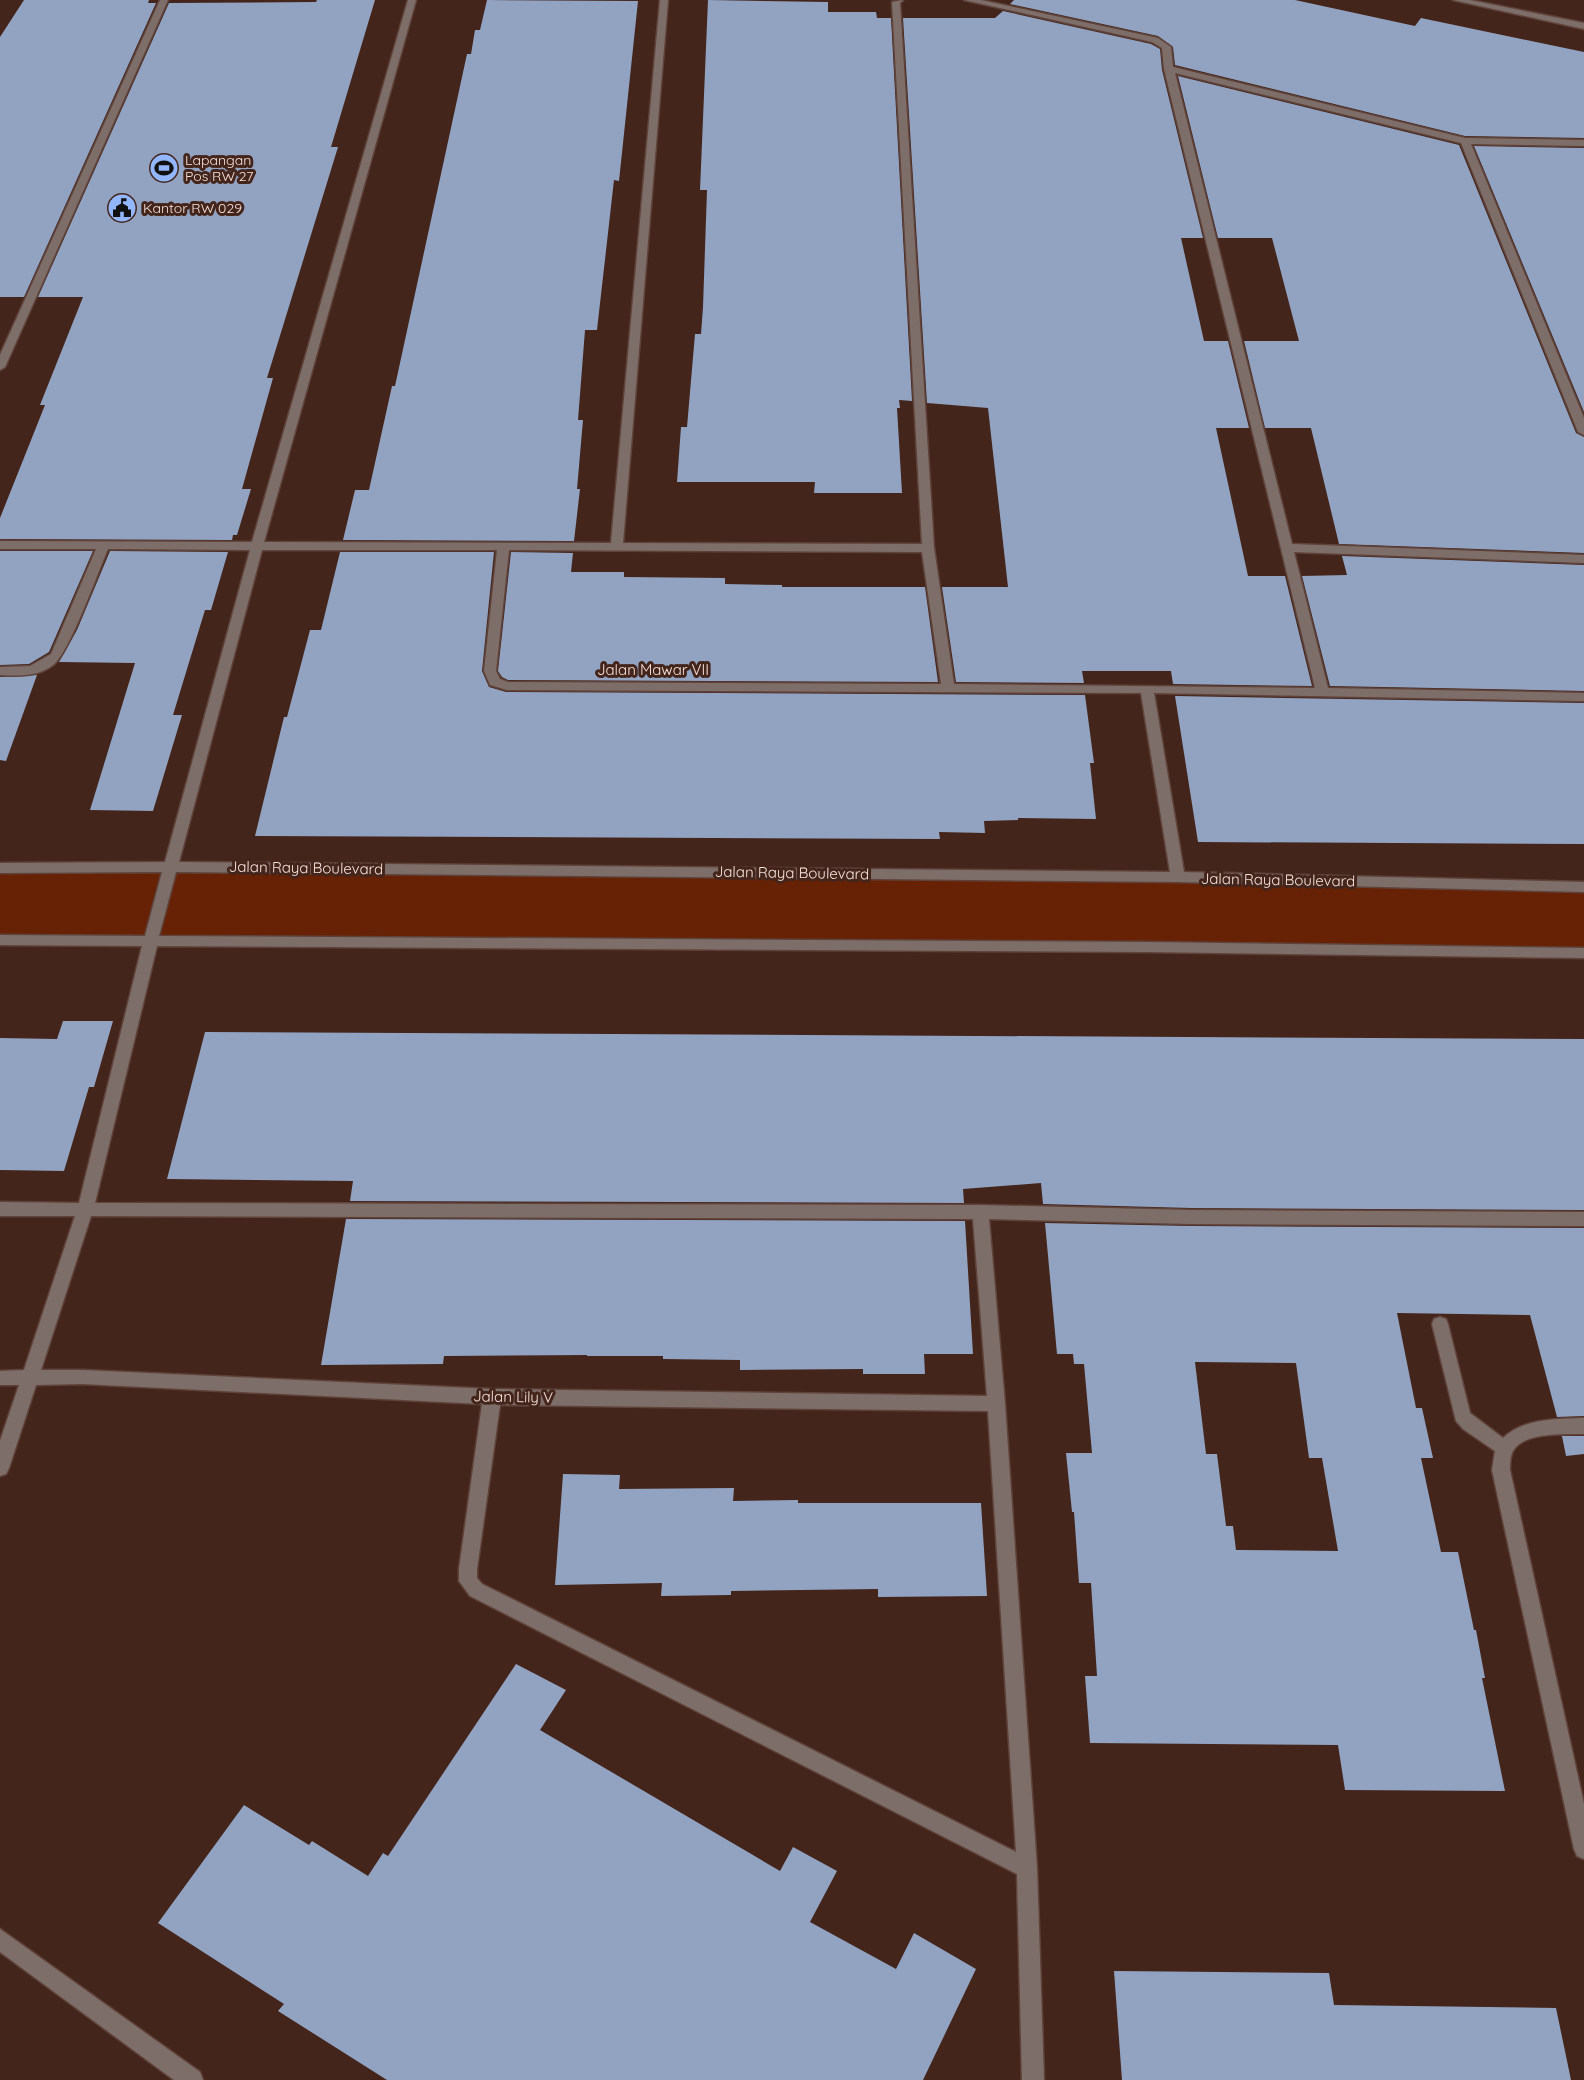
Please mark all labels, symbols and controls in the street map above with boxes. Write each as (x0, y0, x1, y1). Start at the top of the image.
place label: Lapangan Pos RW 27 (185, 151, 253, 185)
sports icon: Lapangan Pos RW 27 (148, 152, 180, 184)
public building icon: Kantor RW 029 (106, 192, 138, 224)
place label: Kantor RW 029 (143, 199, 242, 217)
street label: Jalan Mawar VII (597, 660, 709, 679)
street label: Jalan Raya Boulevard (229, 857, 383, 878)
street label: Jalan Raya Boulevard (715, 862, 869, 883)
street label: Jalan Raya Boulevard (1201, 869, 1355, 890)
street label: Jalan Lily V (473, 1386, 553, 1407)

